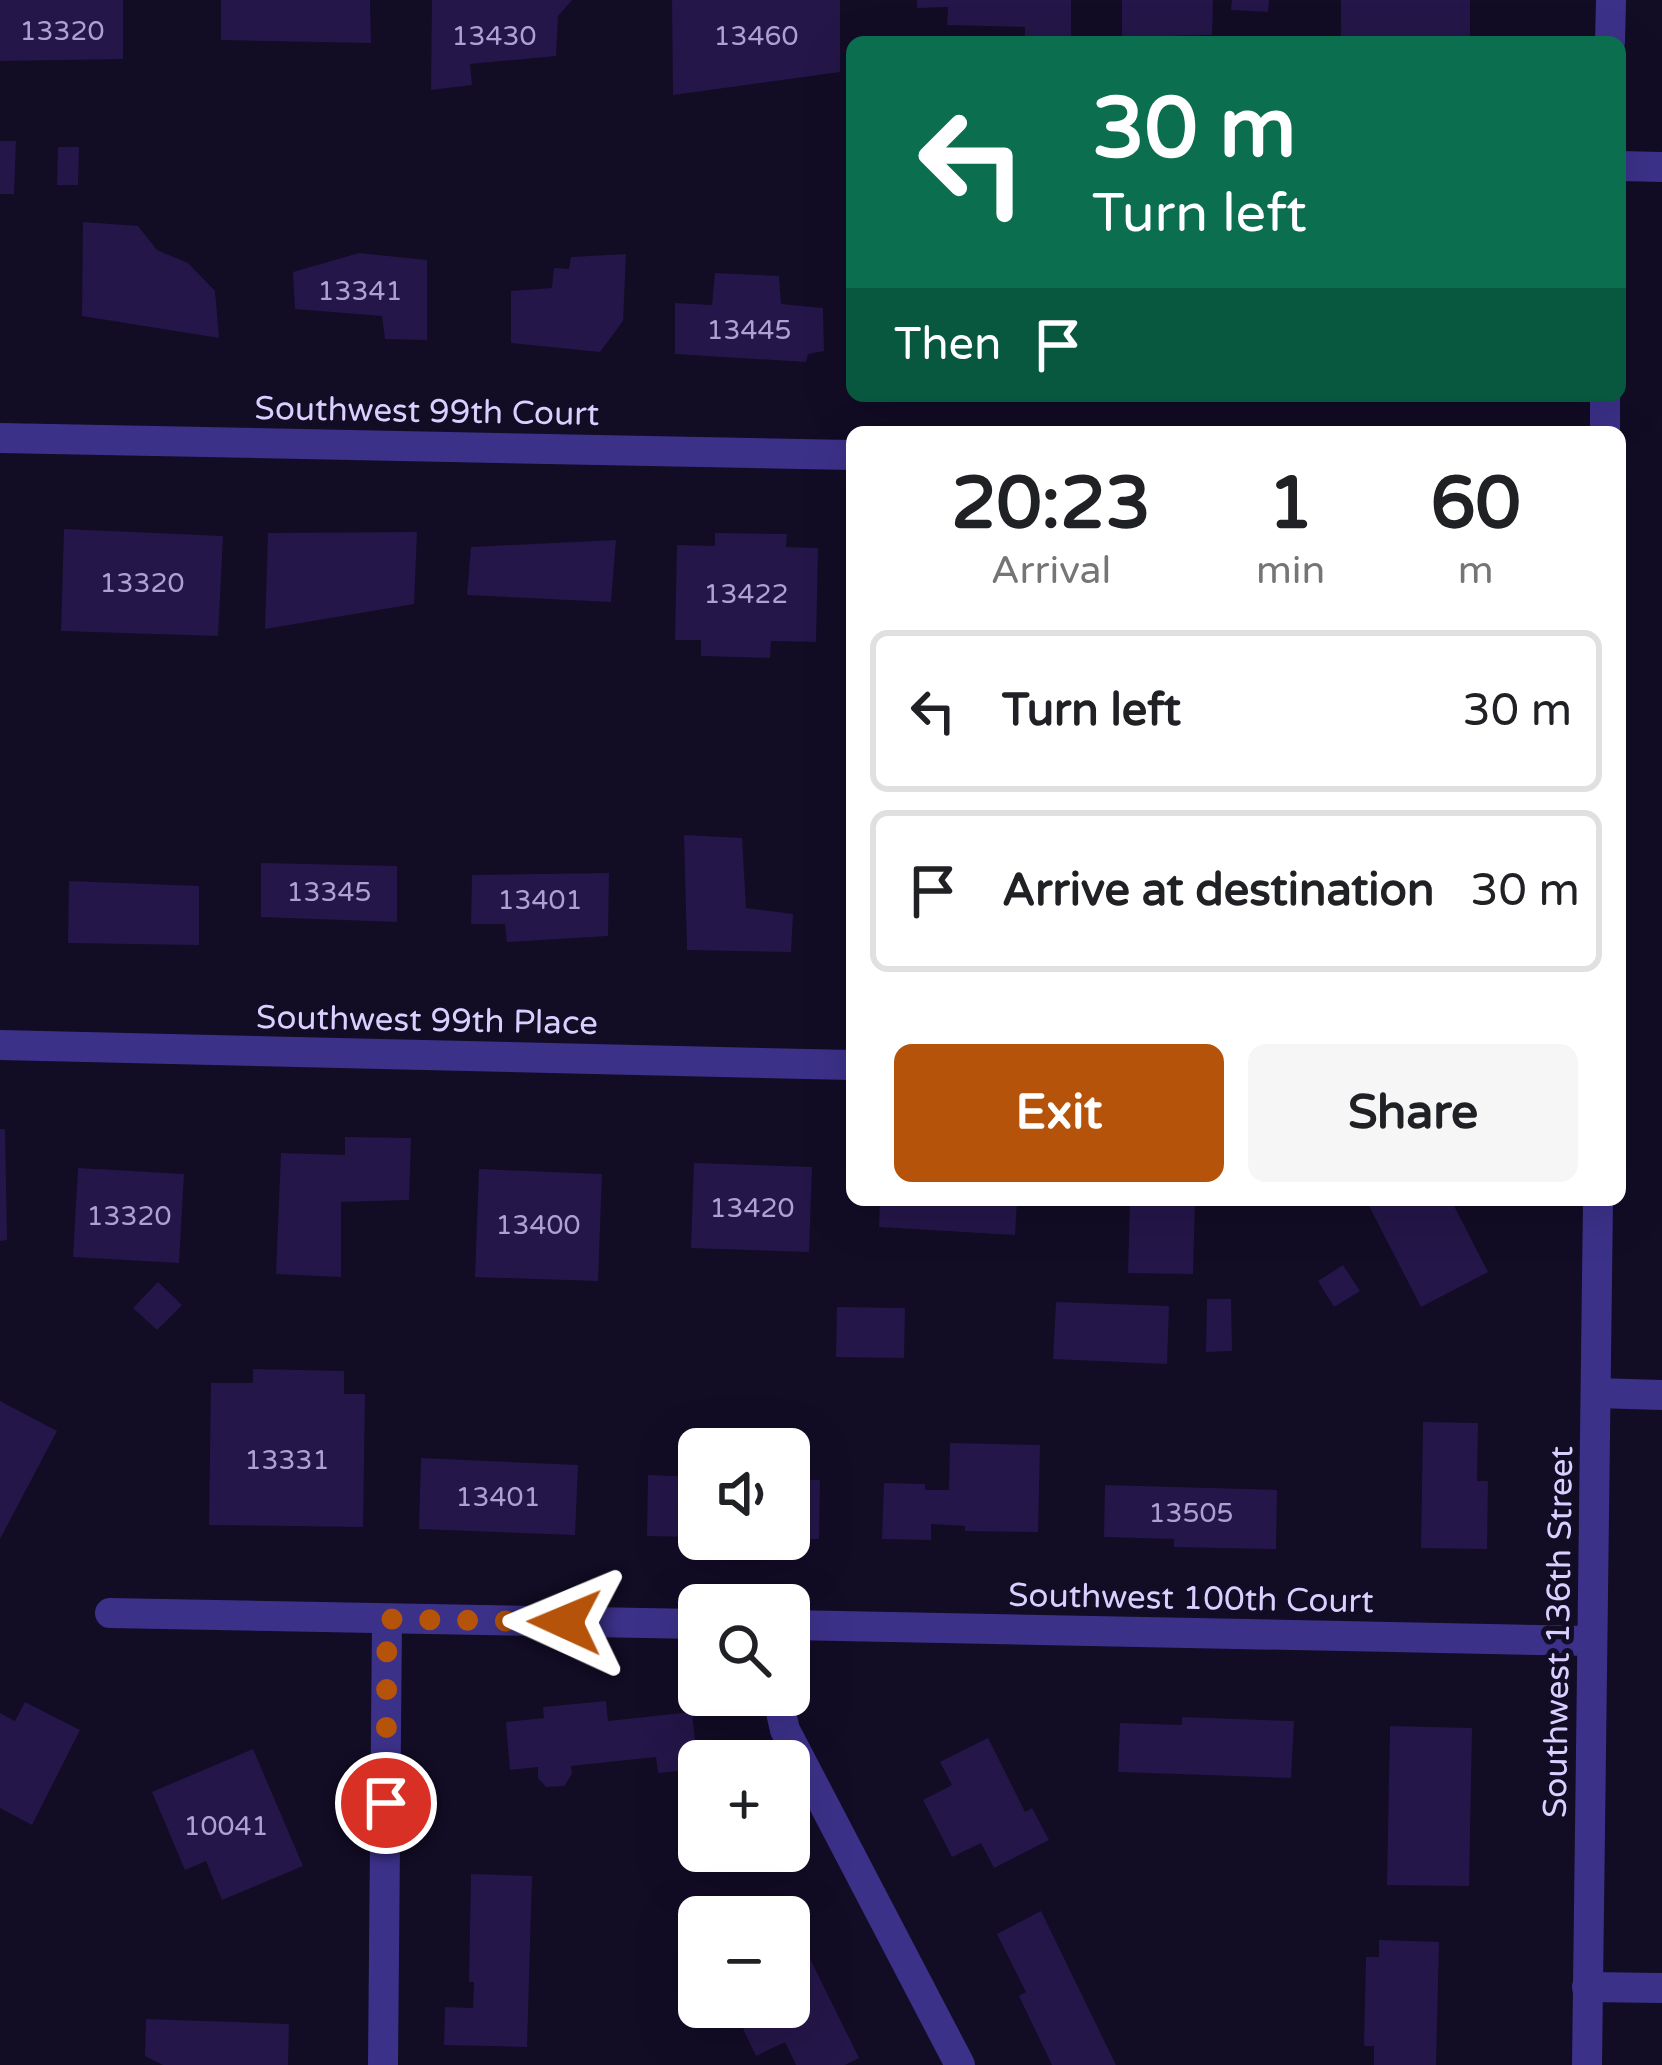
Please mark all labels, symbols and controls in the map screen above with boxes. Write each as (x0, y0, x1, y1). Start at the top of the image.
house number: 13320 (20, 15, 104, 48)
house number: 13430 (452, 20, 536, 53)
house number: 13460 (714, 20, 798, 53)
text: 30 m (1092, 79, 1296, 180)
icon: left (894, 84, 1050, 240)
text: Turn left (1092, 181, 1307, 246)
house number: 13341 (318, 275, 402, 308)
icon: arrive (1025, 312, 1091, 378)
house number: 13445 (707, 314, 791, 347)
text: Then (894, 318, 1001, 372)
street label: Southwest 99th Court (254, 389, 600, 434)
text: 20:23 (951, 461, 1151, 548)
text: 1 (1268, 461, 1313, 548)
text: 60 (1430, 461, 1521, 548)
text: Arrival (991, 547, 1111, 594)
text: min (1256, 547, 1325, 594)
text: m (1458, 547, 1494, 594)
house number: 13320 (100, 567, 184, 600)
house number: 13422 (704, 578, 788, 611)
icon: left (900, 678, 966, 744)
text: Turn left (1002, 684, 1181, 738)
text: 30 m (1462, 684, 1572, 738)
icon: arrive (900, 858, 966, 924)
text: Arrive at destination (1002, 864, 1434, 918)
text: 30 m (1470, 864, 1580, 918)
house number: 13345 (287, 876, 371, 909)
house number: 13401 (498, 884, 582, 917)
street label: Southwest 99th Place (256, 998, 598, 1043)
button: Exit (894, 1044, 1224, 1182)
button: Share (1248, 1044, 1578, 1182)
house number: 13420 (710, 1192, 794, 1225)
house number: 13320 (87, 1200, 171, 1233)
house number: 13400 (496, 1209, 580, 1242)
map controls (678, 1428, 810, 2028)
button: sound (678, 1428, 810, 1560)
house number: 13331 (245, 1444, 329, 1477)
street label: Southwest 136th Street (1536, 1446, 1581, 1818)
house number: 13401 (456, 1481, 540, 1514)
house number: 13505 (1149, 1497, 1233, 1530)
position arrow (502, 1559, 628, 1685)
street label: Southwest 100th Court (1008, 1576, 1374, 1621)
button: search (678, 1584, 810, 1716)
button: + (678, 1740, 810, 1872)
pin (335, 1752, 437, 1854)
icon: arrive (353, 1770, 419, 1836)
house number: 10041 (184, 1810, 268, 1843)
button: − (678, 1896, 810, 2028)

